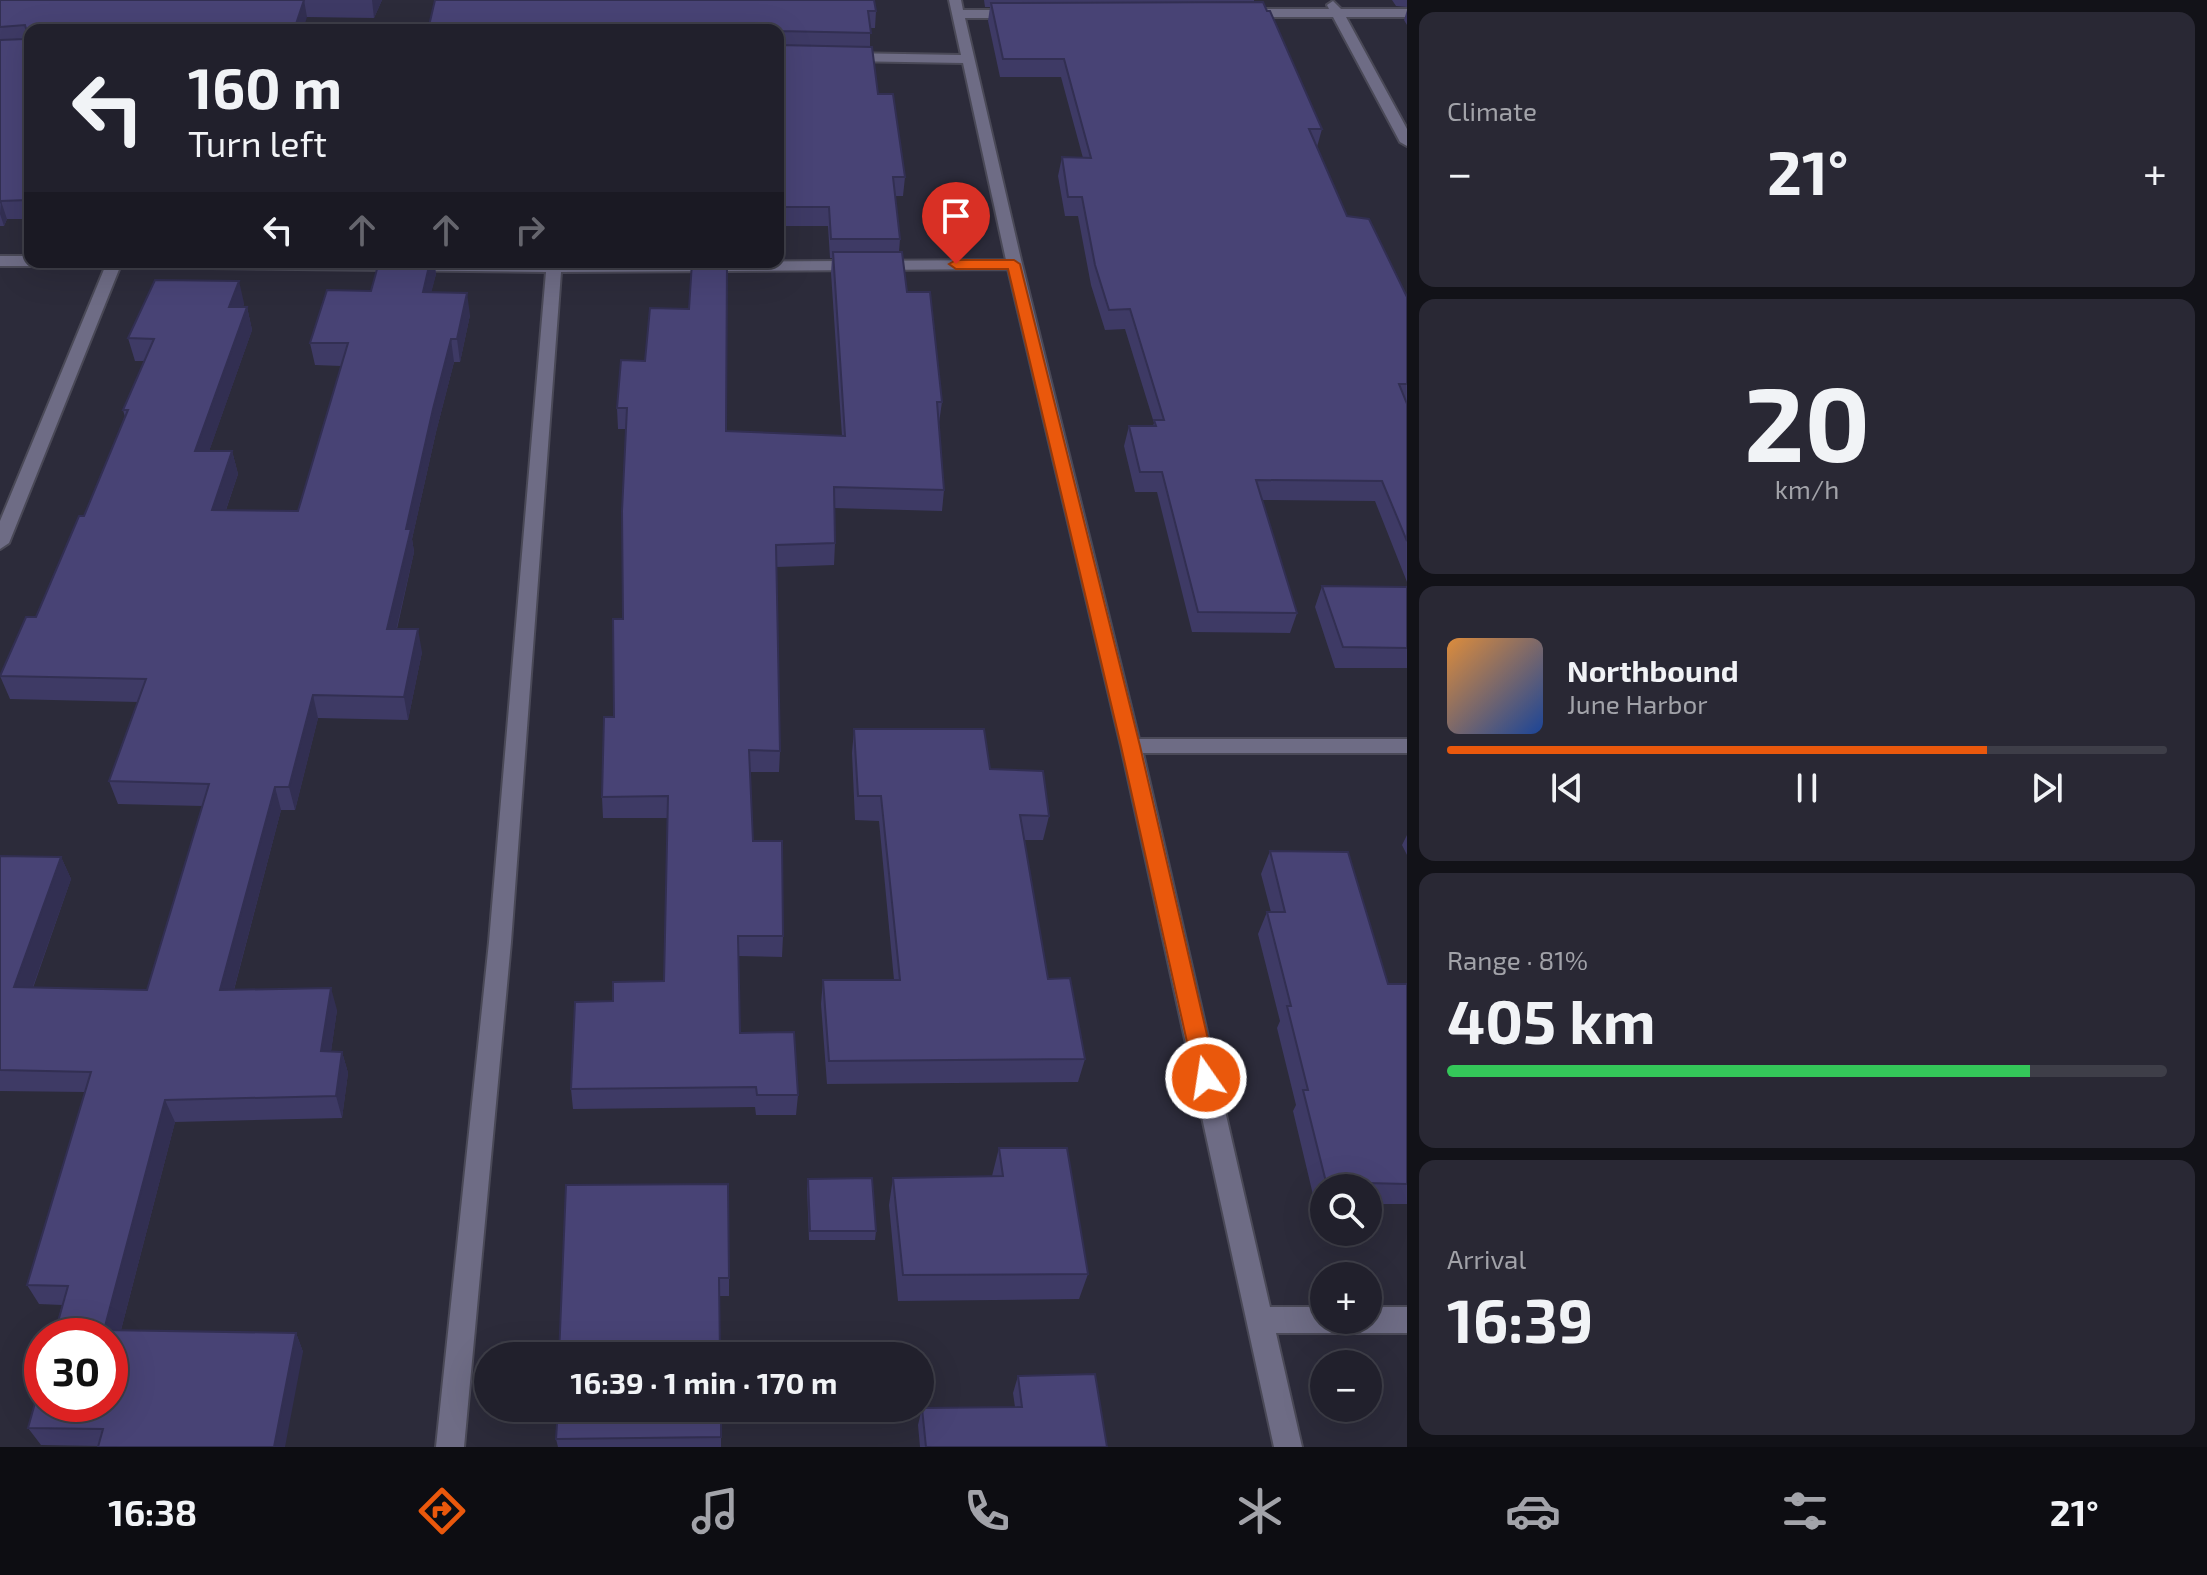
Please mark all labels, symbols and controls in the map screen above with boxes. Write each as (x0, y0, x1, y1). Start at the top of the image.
text: 160 m (188, 53, 342, 120)
icon: left (56, 56, 160, 160)
text: Climate (1447, 95, 1537, 126)
text: Turn left (188, 121, 327, 164)
text: 21° (1767, 135, 1848, 207)
text: − (1447, 145, 1473, 198)
text: + (2143, 145, 2167, 198)
pin (922, 182, 990, 264)
icon: arrive (934, 194, 978, 238)
icon: left (256, 208, 300, 252)
icon: ahead (340, 208, 384, 252)
icon: ahead (424, 208, 468, 252)
icon: right (508, 208, 552, 252)
text: 20 (1744, 358, 1870, 483)
text: km/h (1775, 473, 1839, 504)
text: Northbound (1567, 652, 1739, 688)
text: June Harbor (1567, 688, 1708, 719)
icon: previous (1545, 766, 1589, 810)
icon: pause (1785, 766, 1829, 810)
icon: next (2025, 766, 2069, 810)
text: Range · 81% (1447, 944, 1588, 975)
text: 405 km (1447, 984, 1656, 1056)
position arrow (1164, 1036, 1248, 1120)
map controls (1310, 1174, 1382, 1422)
button: search (1310, 1174, 1382, 1246)
text: Arrival (1447, 1243, 1526, 1274)
button: + (1310, 1262, 1382, 1334)
text: 16:39 (1447, 1283, 1593, 1355)
speed limit sign: 30 (24, 1318, 128, 1422)
button: − (1310, 1350, 1382, 1422)
text: 16:39 · 1 min · 170 m (571, 1364, 837, 1400)
icon: directions (414, 1483, 470, 1539)
icon: music (687, 1483, 743, 1539)
icon: phone (959, 1483, 1015, 1539)
icon: climate (1232, 1483, 1288, 1539)
icon: car (1505, 1483, 1561, 1539)
icon: filters (1777, 1483, 1833, 1539)
text: 16:38 (108, 1490, 197, 1533)
text: 21° (2050, 1490, 2099, 1533)

